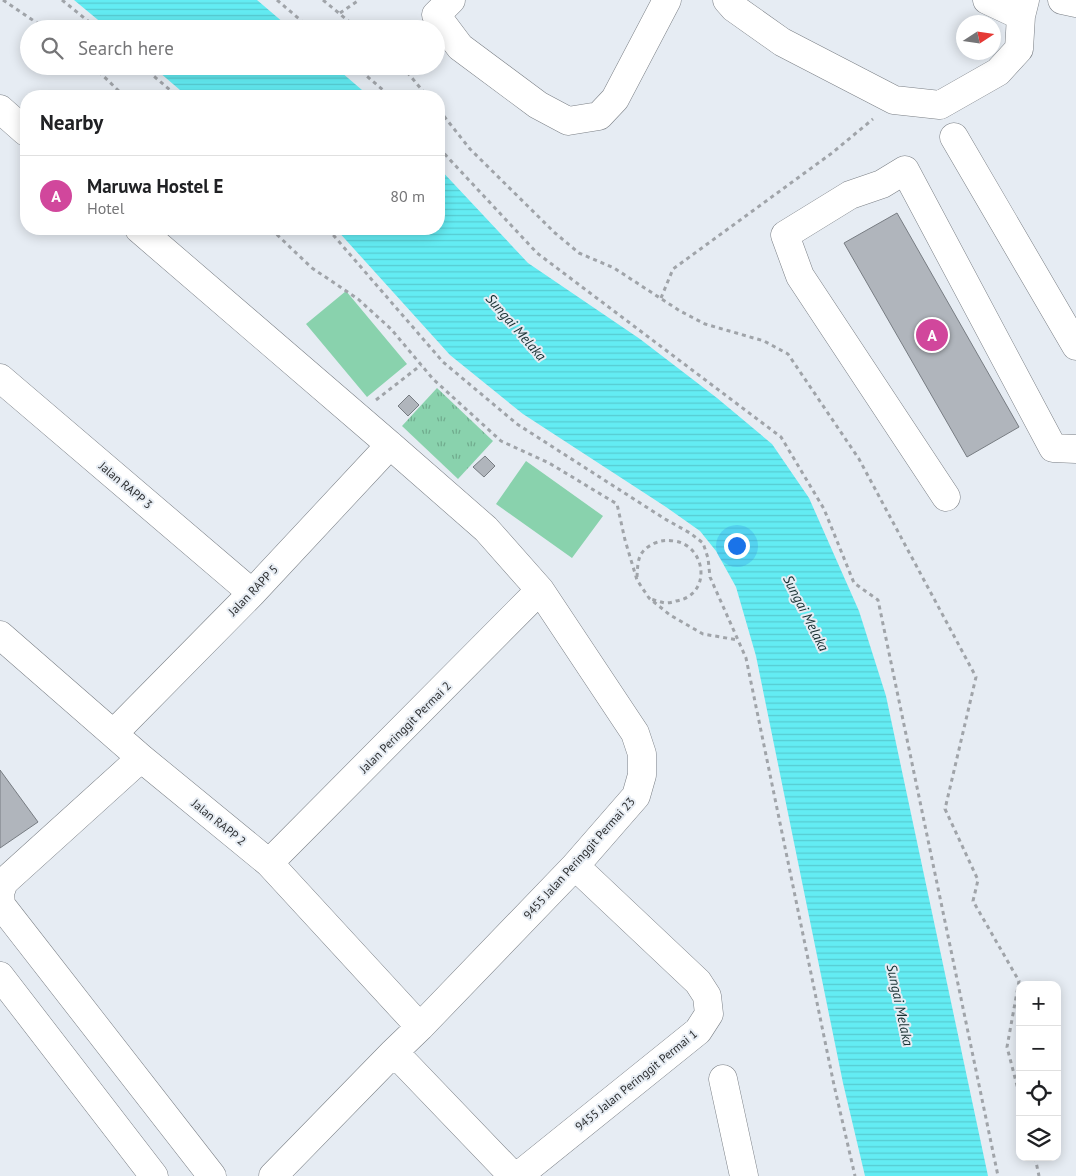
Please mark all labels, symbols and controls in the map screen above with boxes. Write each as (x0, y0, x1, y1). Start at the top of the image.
north arrow (956, 15, 1001, 60)
search box (20, 20, 445, 75)
icon: search (38, 34, 66, 62)
text: Search here (78, 36, 174, 60)
text: Nearby (40, 109, 103, 136)
text: Maruwa Hostel E (87, 174, 224, 198)
text: A (51, 186, 61, 206)
text: 80 m (390, 186, 425, 206)
text: Hotel (87, 198, 124, 218)
water label: Sungai Melaka (482, 290, 550, 364)
pin: A (916, 316, 948, 354)
street label: Jalan RAPP 3 (95, 458, 156, 512)
your location (724, 533, 750, 559)
street label: Jalan RAPP 5 (224, 561, 281, 619)
water label: Sungai Melaka (779, 572, 833, 654)
street label: Jalan Peringgit Permai 2 (355, 678, 454, 777)
street label: 9455 Jalan Peringgit Permai 23 (520, 794, 638, 922)
street label: Jalan RAPP 2 (188, 795, 249, 848)
water label: Sungai Melaka (883, 962, 917, 1048)
map controls (1016, 981, 1061, 1161)
button: + (1016, 981, 1061, 1026)
street label: 9455 Jalan Peringgit Permai 1 (572, 1026, 700, 1134)
button: − (1016, 1026, 1061, 1071)
button: locate (1016, 1071, 1061, 1116)
button: layers (1016, 1116, 1061, 1161)

